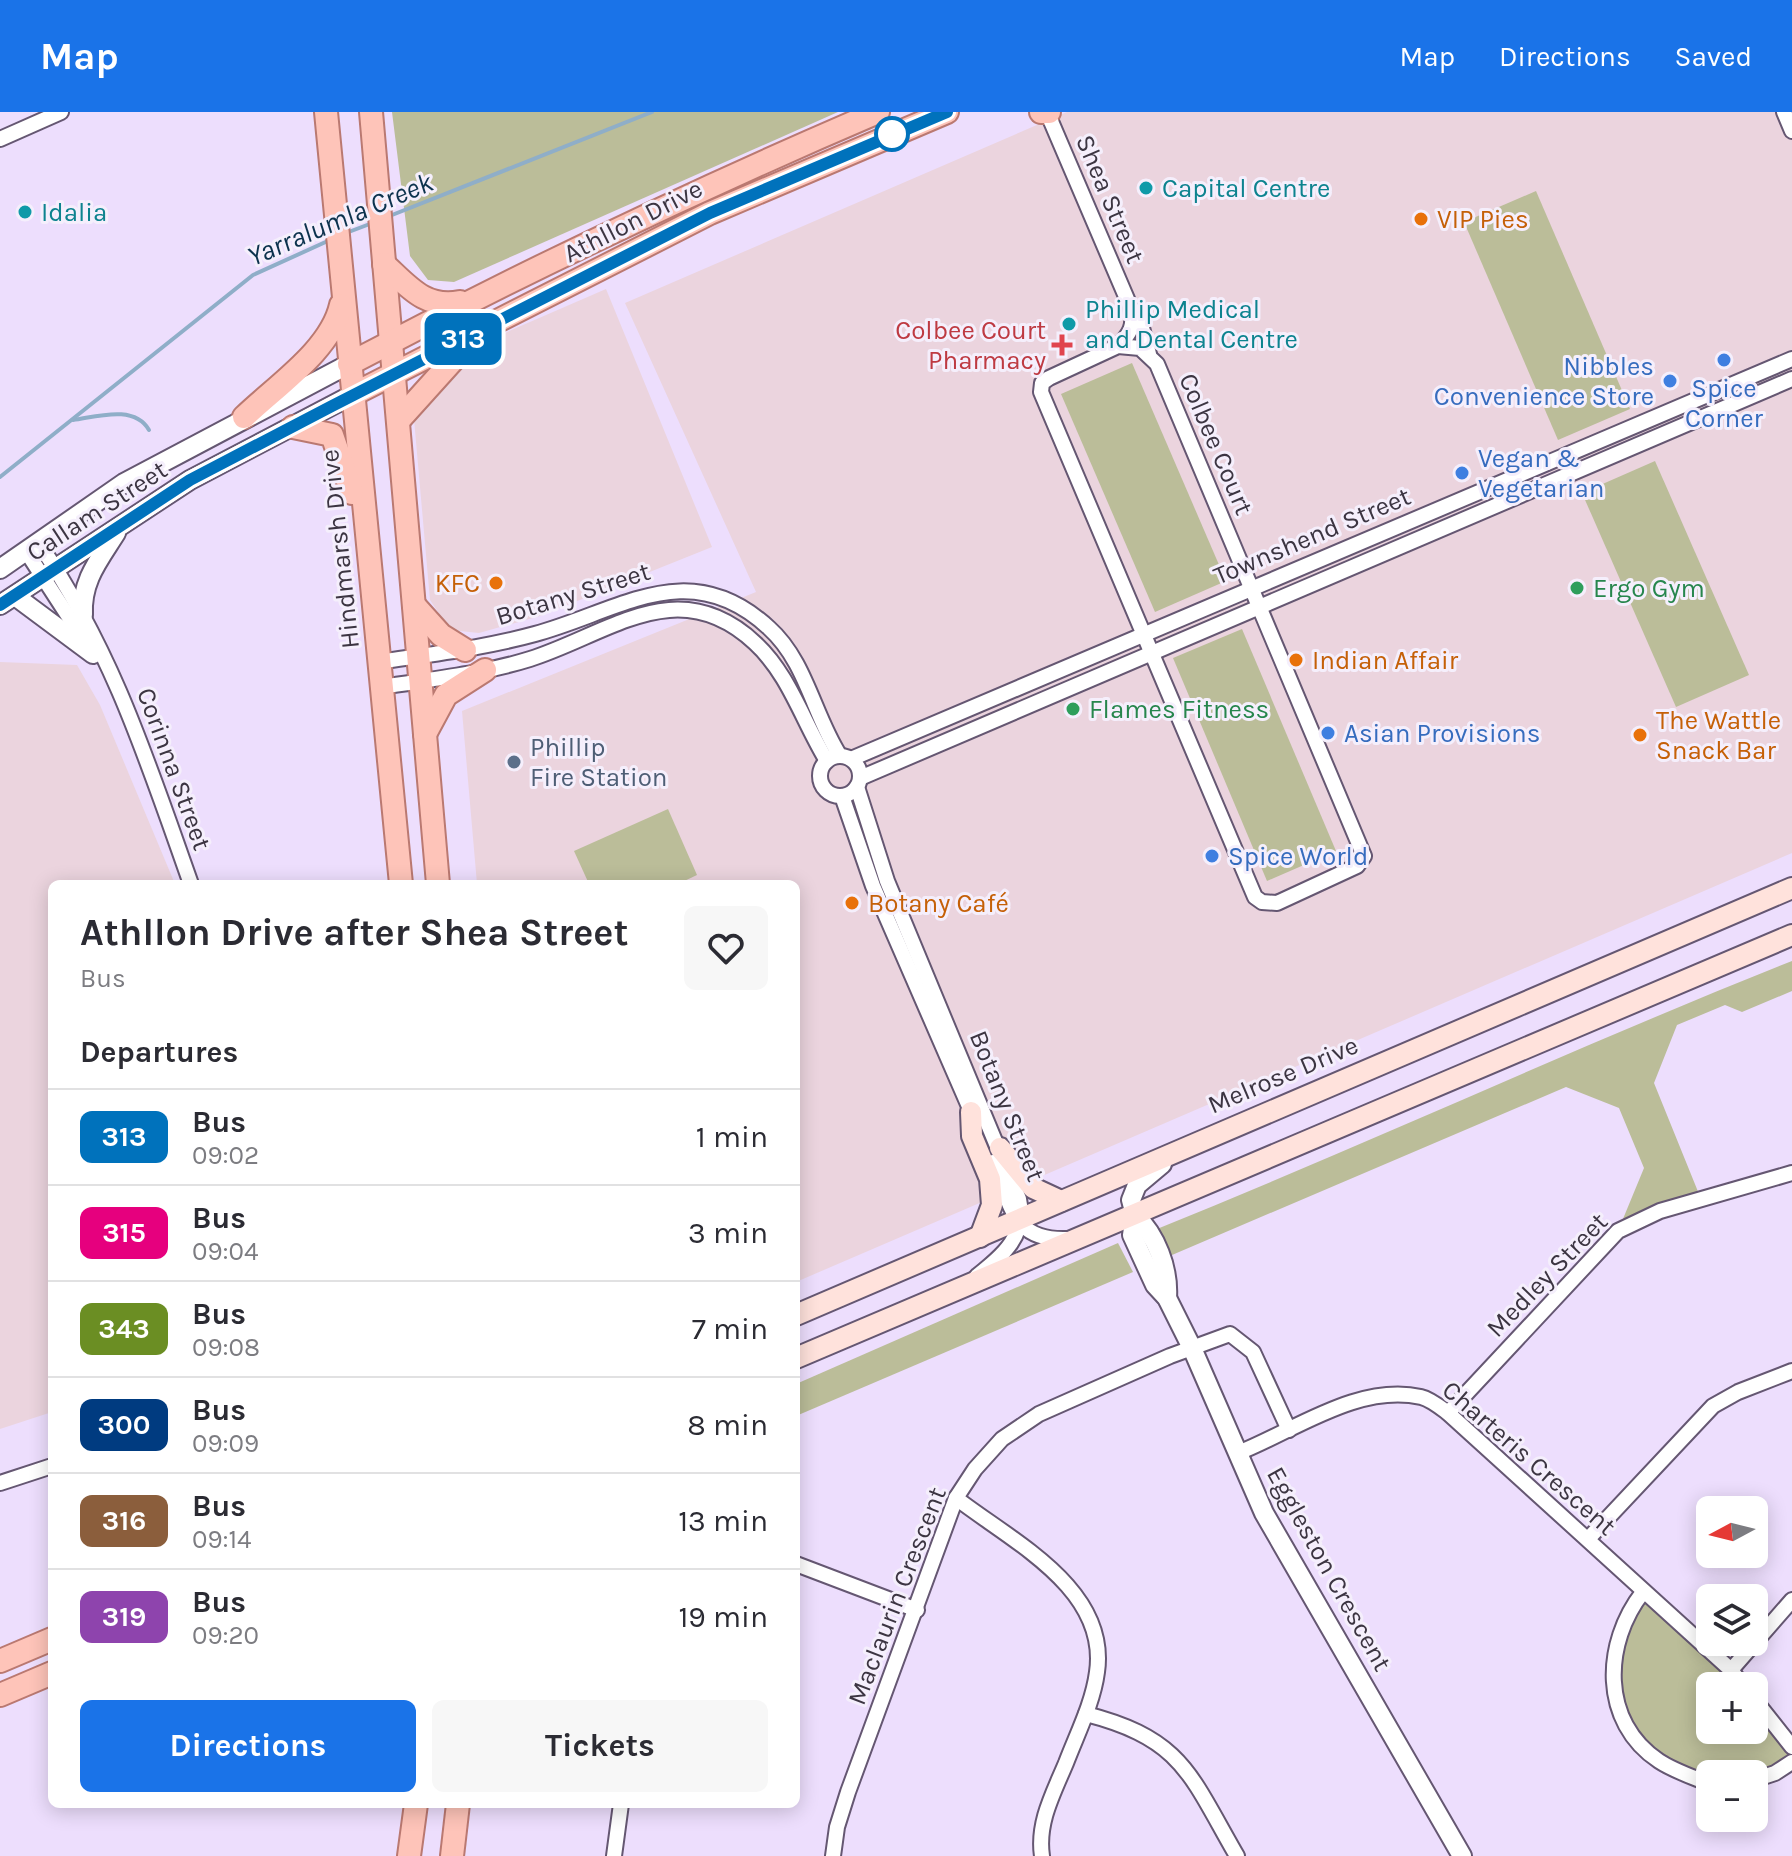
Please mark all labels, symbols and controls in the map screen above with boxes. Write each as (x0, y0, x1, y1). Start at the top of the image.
text: Map (40, 34, 119, 79)
text: Map (1400, 40, 1455, 73)
text: Directions (1499, 40, 1631, 73)
text: Saved (1675, 40, 1752, 73)
unlabelled marker (875, 117, 909, 151)
street label: Shea Street (1069, 130, 1151, 268)
water label: Yarralumla Creek (242, 165, 438, 273)
street label: Athllon Drive (558, 173, 708, 269)
place label: Capital Centre (1162, 173, 1330, 204)
marker: Capital Centre (1137, 179, 1155, 197)
place label: Idalia (41, 197, 107, 228)
marker: Idalia (16, 203, 34, 221)
place label: VIP Pies (1437, 204, 1529, 235)
marker: VIP Pies (1412, 210, 1430, 228)
place label: Phillip Medical and Dental Centre (1085, 294, 1298, 355)
line badge: 313 (417, 313, 509, 365)
place label: Colbee Court Pharmacy (895, 315, 1046, 376)
marker: Phillip Medical and Dental Centre (1060, 315, 1078, 333)
text: 313 (441, 322, 485, 355)
marker: Colbee Court Pharmacy (1053, 336, 1071, 354)
place label: Nibbles Convenience Store (1434, 351, 1654, 412)
marker: Spice Corner (1715, 351, 1733, 369)
street label: Colbee Court (1172, 369, 1260, 520)
marker: Nibbles Convenience Store (1661, 372, 1679, 390)
place label: Spice Corner (1685, 373, 1764, 434)
place label: Vegan & Vegetarian (1478, 443, 1604, 504)
street label: Hindmarsh Drive (314, 448, 366, 650)
street label: Callam Street (21, 454, 173, 568)
marker: Vegan & Vegetarian (1453, 464, 1471, 482)
street label: Townshend Street (1209, 480, 1415, 591)
street label: Botany Street (492, 556, 654, 632)
place label: KFC (435, 568, 480, 599)
place label: Ergo Gym (1593, 573, 1705, 604)
marker: KFC (487, 574, 505, 592)
marker: Ergo Gym (1568, 579, 1586, 597)
place label: Indian Affair (1312, 645, 1459, 676)
marker: Indian Affair (1287, 651, 1305, 669)
street label: Corinna Street (130, 684, 218, 855)
place label: Flames Fitness (1089, 694, 1269, 725)
marker: Flames Fitness (1064, 700, 1082, 718)
place label: The Wattle Snack Bar (1656, 705, 1781, 766)
place label: Asian Provisions (1344, 718, 1540, 749)
marker: Asian Provisions (1319, 724, 1337, 742)
marker: The Wattle Snack Bar (1631, 726, 1649, 744)
place label: Phillip Fire Station (530, 732, 668, 793)
marker: Phillip Fire Station (505, 753, 523, 771)
place label: Spice World (1228, 841, 1368, 872)
marker: Spice World (1203, 847, 1221, 865)
place label: Botany Café (868, 888, 1009, 919)
marker: Botany Café (843, 894, 861, 912)
button: heart (684, 906, 768, 990)
text: Athllon Drive after Shea Street (80, 910, 628, 955)
text: Bus (80, 963, 126, 994)
street label: Botany Street (963, 1026, 1051, 1186)
street label: Melrose Drive (1203, 1029, 1363, 1121)
text: Departures (80, 1034, 238, 1070)
text: Bus (192, 1104, 246, 1140)
text: 1 min (696, 1119, 768, 1155)
text: 313 (102, 1120, 146, 1153)
text: 09:02 (192, 1140, 259, 1171)
text: Bus (192, 1200, 246, 1236)
street label: Medley Street (1480, 1206, 1614, 1344)
text: 3 min (688, 1215, 768, 1251)
text: 315 (102, 1216, 146, 1249)
text: 09:04 (192, 1236, 258, 1267)
text: Bus (192, 1296, 246, 1332)
text: 7 min (692, 1311, 768, 1347)
text: 343 (98, 1312, 150, 1345)
text: 09:08 (192, 1332, 260, 1363)
street label: Charteris Crescent (1436, 1374, 1622, 1542)
text: Bus (192, 1392, 246, 1428)
text: 8 min (687, 1407, 768, 1443)
text: 300 (98, 1408, 150, 1441)
text: 09:09 (192, 1428, 259, 1459)
street label: Eggleston Crescent (1260, 1461, 1398, 1677)
street label: Maclaurin Crescent (841, 1483, 953, 1709)
text: Bus (192, 1488, 246, 1524)
north arrow (1696, 1496, 1768, 1568)
map controls (1696, 1496, 1768, 1832)
text: 13 min (678, 1503, 768, 1539)
text: 316 (102, 1504, 146, 1537)
text: 09:14 (192, 1524, 252, 1555)
text: Bus (192, 1584, 246, 1620)
button: layers (1696, 1584, 1768, 1656)
text: 19 min (678, 1599, 768, 1635)
text: 319 (102, 1600, 146, 1633)
text: 09:20 (192, 1620, 259, 1651)
button: + (1696, 1672, 1768, 1744)
button: Directions (80, 1700, 416, 1792)
button: Tickets (432, 1700, 768, 1792)
button: − (1696, 1760, 1768, 1832)

